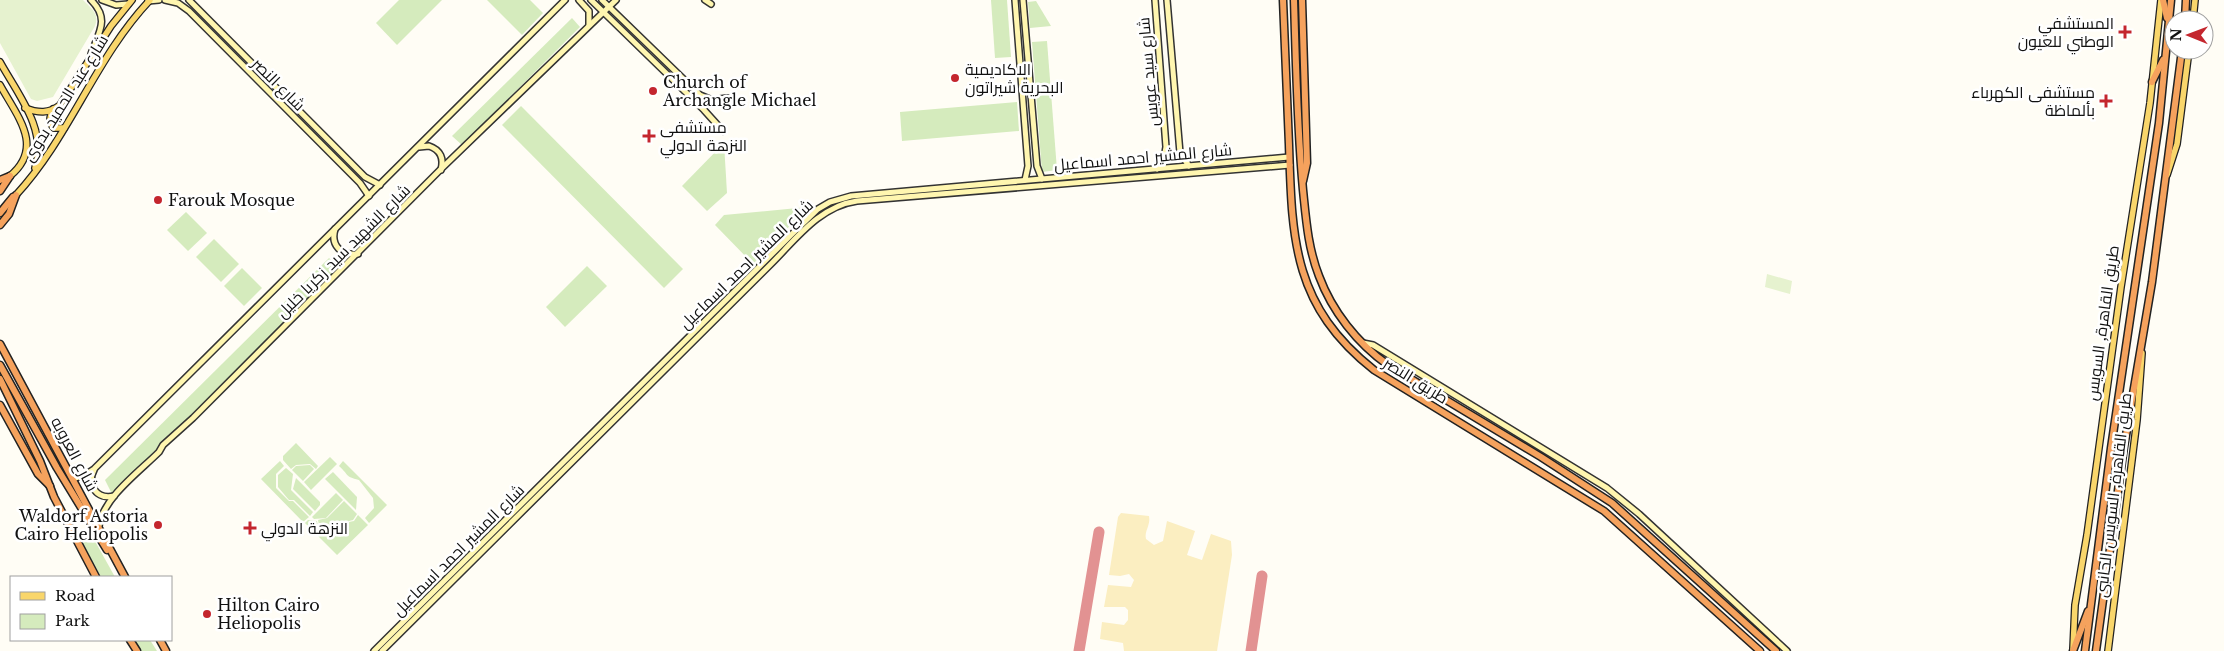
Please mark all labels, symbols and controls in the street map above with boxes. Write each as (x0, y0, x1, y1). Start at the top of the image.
north arrow (2164, 10, 2214, 60)
place label: المستشفي الوطني للعيون (2018, 13, 2114, 55)
street label: شارع سيد عويس (1133, 16, 1165, 127)
marker: المستشفي الوطني للعيون (2118, 25, 2132, 39)
text: N (2167, 28, 2185, 42)
street label: شارع عبد الحميد بدوى (18, 31, 114, 166)
street label: شارع النصر (246, 53, 310, 116)
place label: الاكاديمية البحرية شيراتون (965, 59, 1063, 98)
place label: Church of Archangle Michael (662, 72, 817, 110)
marker: الاكاديمية البحرية شيراتون (949, 72, 961, 84)
place label: مستشفى الكهرباء بألماظة (1971, 82, 2095, 120)
marker: Church of Archangle Michael (647, 85, 659, 97)
marker: مستشفى الكهرباء بألماظة (2099, 94, 2113, 108)
place label: مستشفى النزهة الدولي (660, 117, 747, 159)
marker: مستشفى النزهة الدولي (642, 129, 656, 143)
street label: شارع المشير احمد اسماعيل (1053, 139, 1233, 177)
street label: شارع الشهيد سيد زكريا خليل (272, 180, 416, 324)
place label: Farouk Mosque (168, 190, 295, 210)
marker: Farouk Mosque (152, 194, 164, 206)
street label: شارع المشير احمد اسماعيل (675, 195, 819, 335)
street label: طريق القاهرة, السويس (2081, 244, 2124, 402)
street label: طريق النصر (1379, 352, 1452, 409)
street label: طريق القاهرة, السويس الجانبى (2091, 391, 2136, 599)
street label: شارع العروبه (45, 413, 103, 496)
street label: شارع المشير احمد اسماعيل (388, 480, 530, 622)
place label: Waldorf Astoria Cairo Heliopolis (14, 506, 148, 544)
place label: النزهة الدولي (261, 518, 348, 542)
marker: Waldorf Astoria Cairo Heliopolis (152, 519, 164, 531)
marker: النزهة الدولي (243, 521, 257, 535)
legend (10, 576, 172, 641)
text: Road (55, 586, 95, 605)
place label: Hilton Cairo Heliopolis (217, 595, 320, 633)
marker: Hilton Cairo Heliopolis (201, 608, 213, 620)
text: Park (55, 611, 91, 630)

